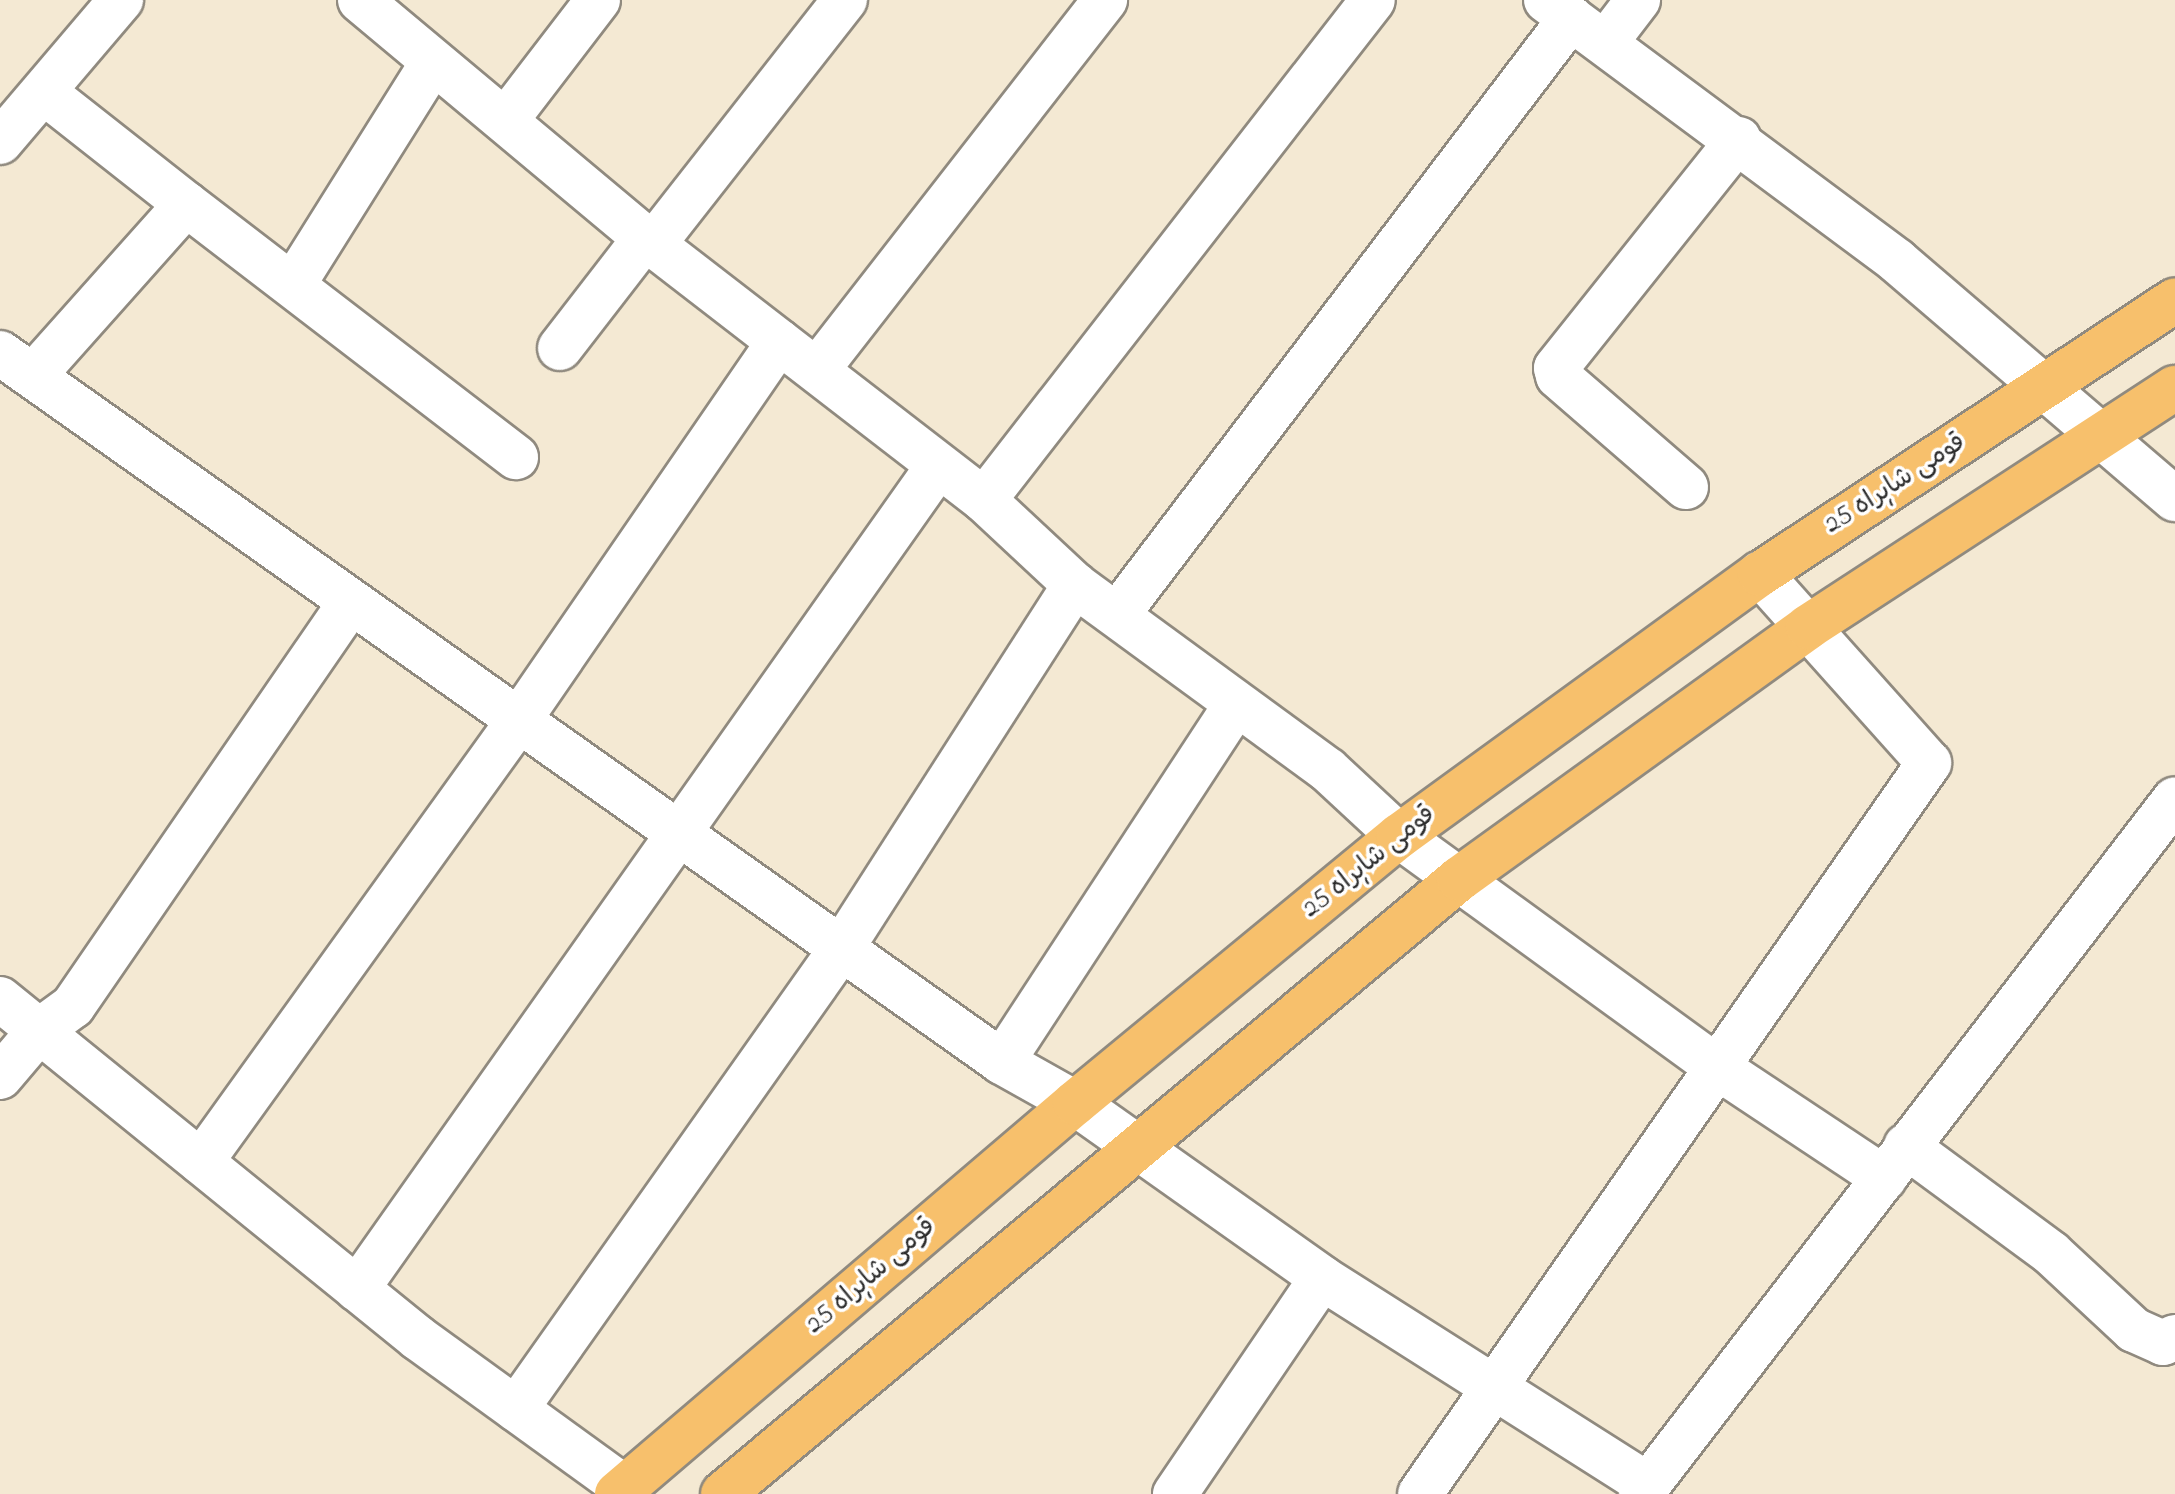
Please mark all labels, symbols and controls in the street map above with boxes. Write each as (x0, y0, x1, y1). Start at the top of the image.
street label: قومی شاہراہ 25 (1820, 428, 1972, 542)
street label: قومی شاہراہ 25 (1297, 800, 1443, 926)
street label: قومی شاہراہ 25 (801, 1212, 943, 1342)

